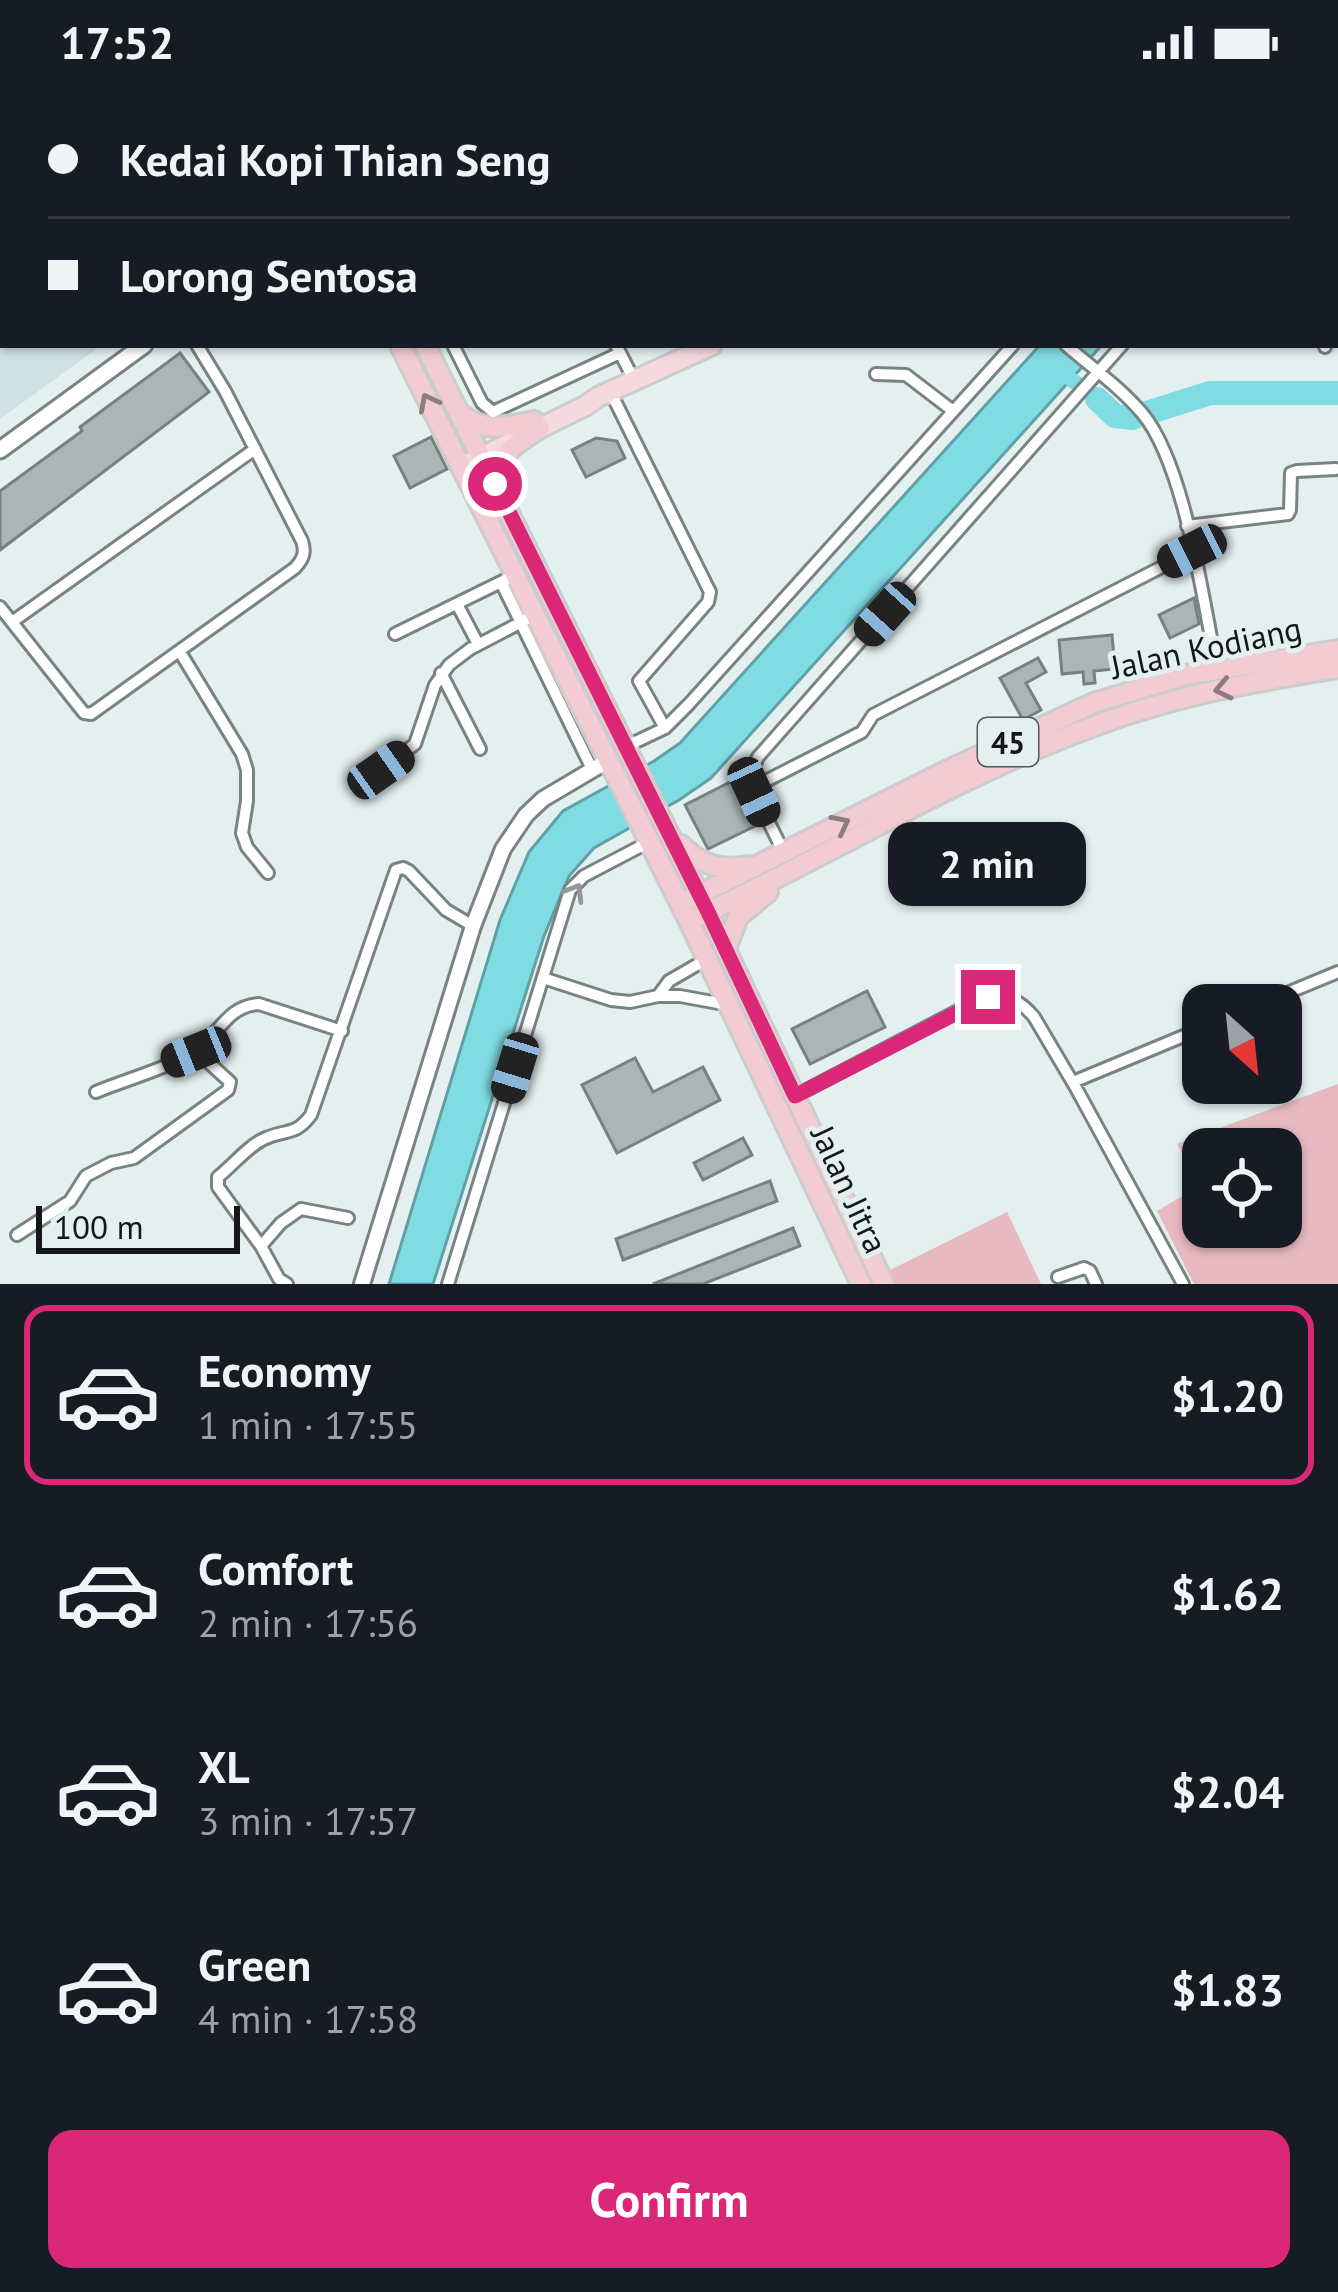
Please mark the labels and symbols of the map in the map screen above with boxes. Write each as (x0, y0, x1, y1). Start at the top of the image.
one-way arrow (420, 392, 443, 414)
route start (468, 457, 522, 511)
car (1152, 519, 1232, 583)
car (848, 575, 922, 653)
street label: Jalan Kodiang (1105, 606, 1305, 689)
one-way arrow (1213, 676, 1233, 701)
road number: 45 (978, 718, 1038, 766)
car (341, 735, 421, 805)
car (722, 752, 786, 832)
one-way arrow (829, 816, 851, 839)
callout: 2 min (889, 823, 1087, 907)
one-way arrow (560, 884, 583, 905)
route end (961, 970, 1015, 1024)
north arrow (1182, 984, 1302, 1104)
car (156, 1022, 236, 1082)
car (487, 1028, 543, 1108)
street label: Jalan Jitra (801, 1116, 898, 1260)
scale bar (36, 1200, 240, 1253)

